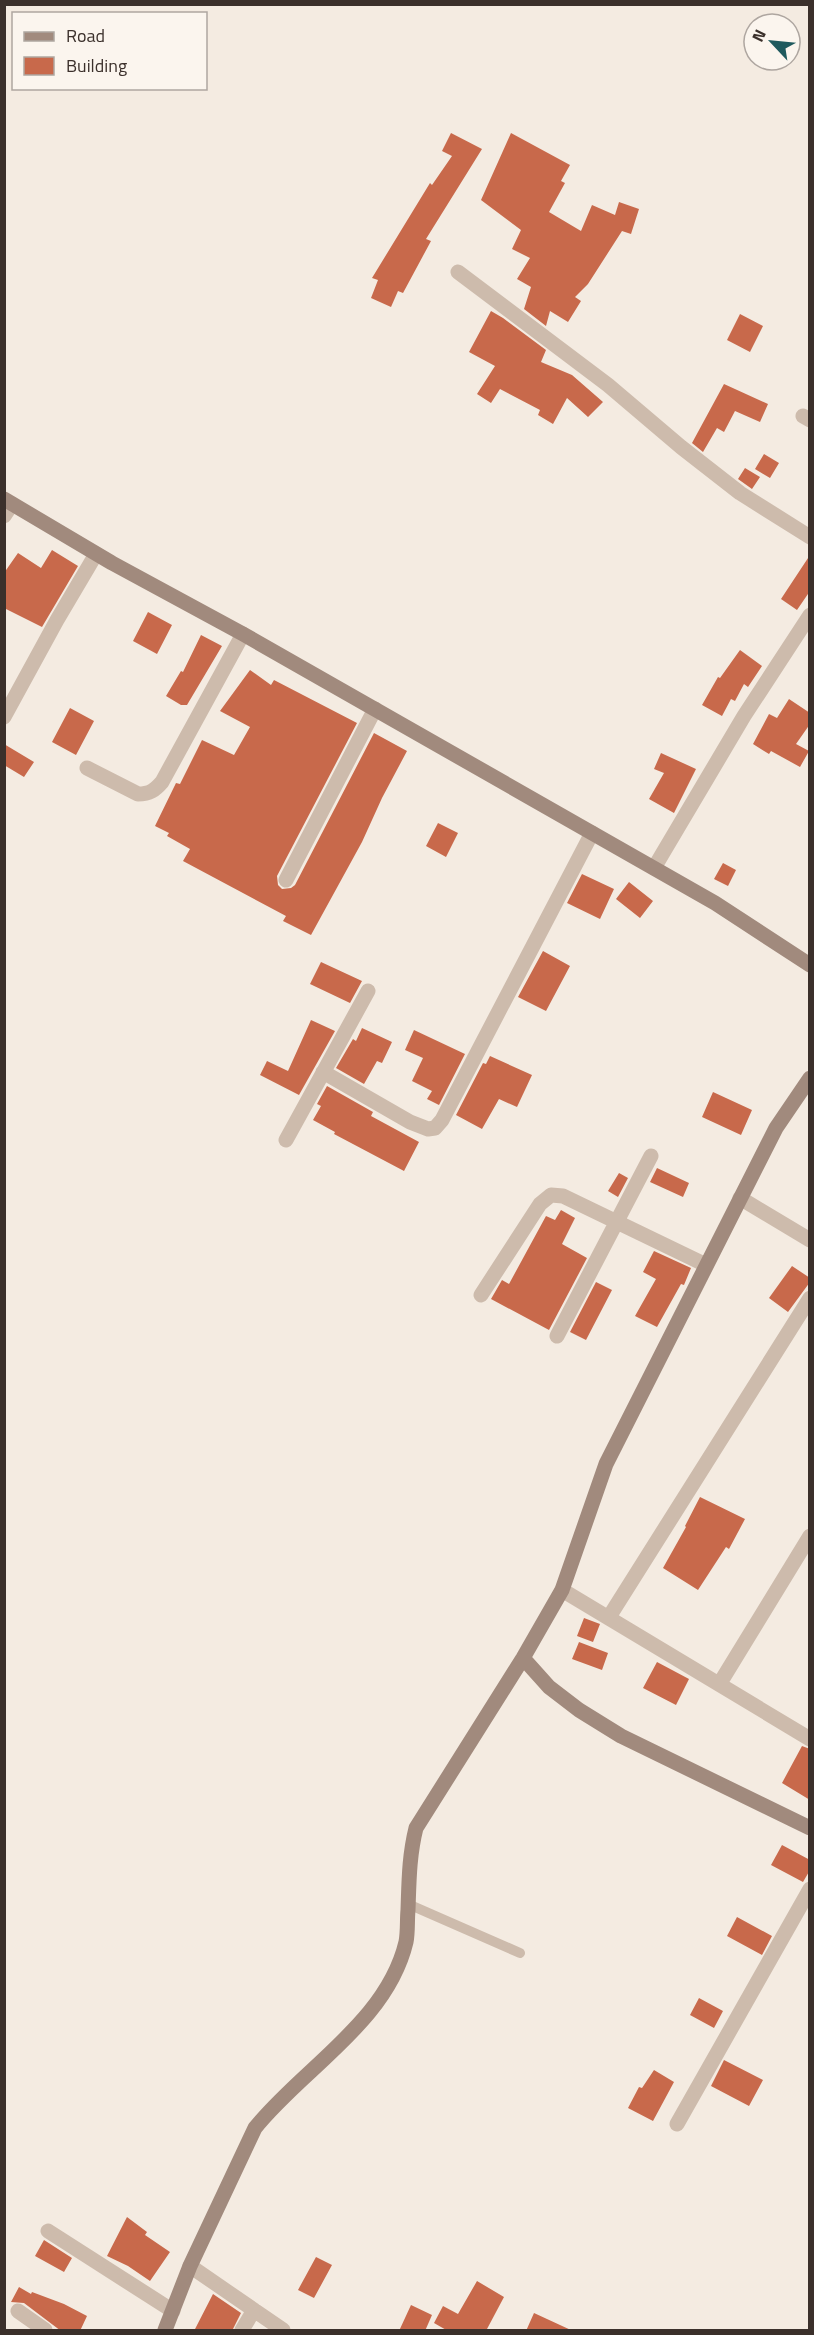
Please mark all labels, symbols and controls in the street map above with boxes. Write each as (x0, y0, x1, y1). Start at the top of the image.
legend (12, 12, 207, 90)
north arrow (742, 12, 802, 72)
text: Road (66, 22, 105, 49)
text: N (745, 25, 772, 46)
text: Building (66, 52, 127, 79)

